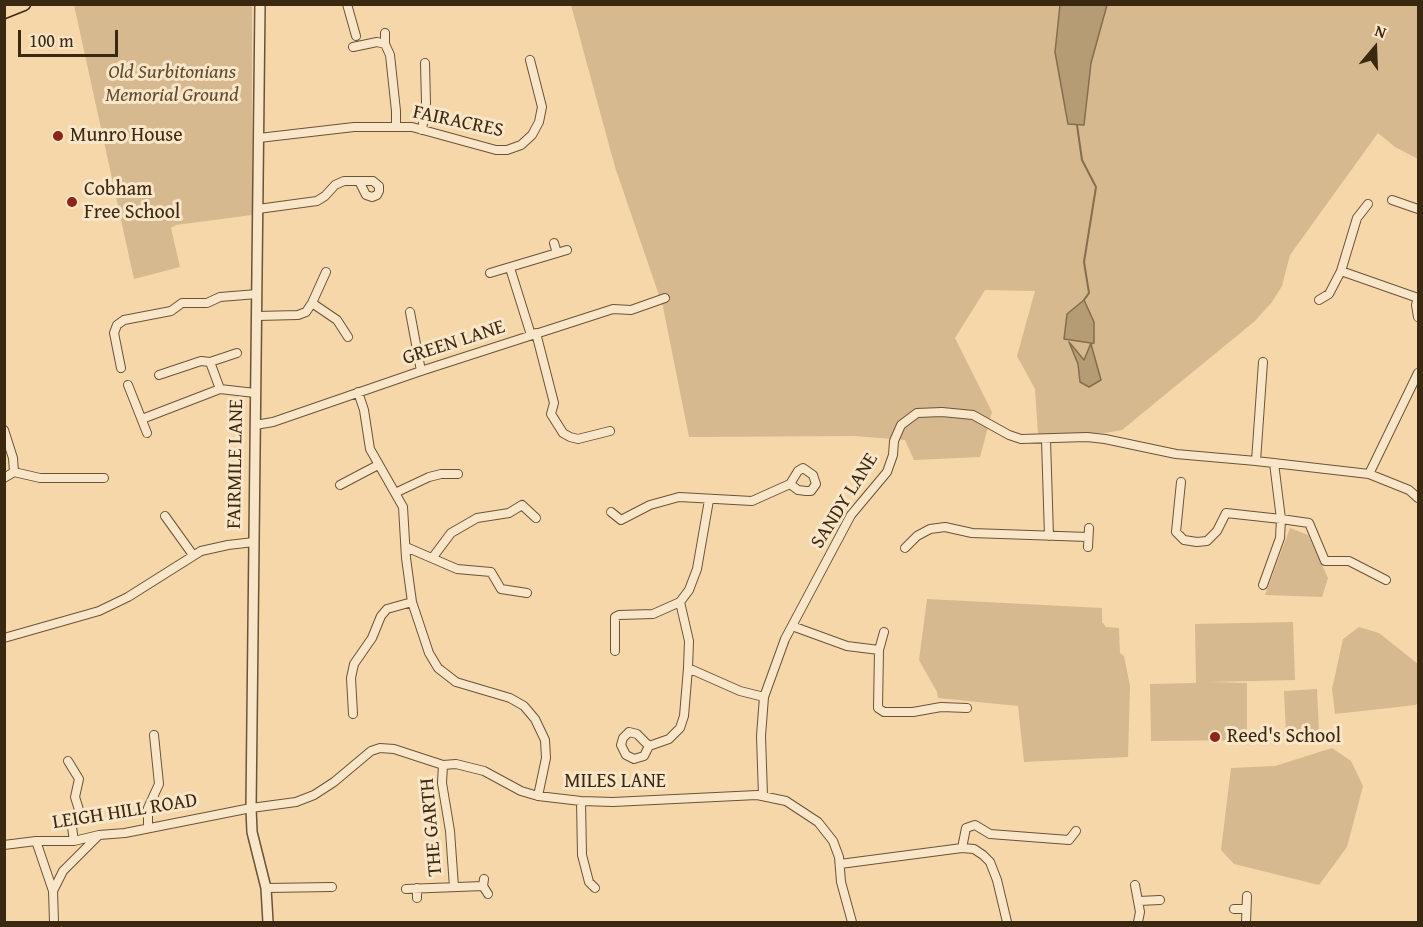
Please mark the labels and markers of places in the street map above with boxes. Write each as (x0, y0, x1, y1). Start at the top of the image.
place label: Munro House (70, 124, 183, 148)
marker: Munro House (51, 129, 65, 143)
place label: Cobham Free School (84, 178, 180, 225)
marker: Cobham Free School (65, 195, 79, 209)
place label: Reed's School (1227, 725, 1341, 749)
marker: Reed's School (1208, 730, 1222, 744)

